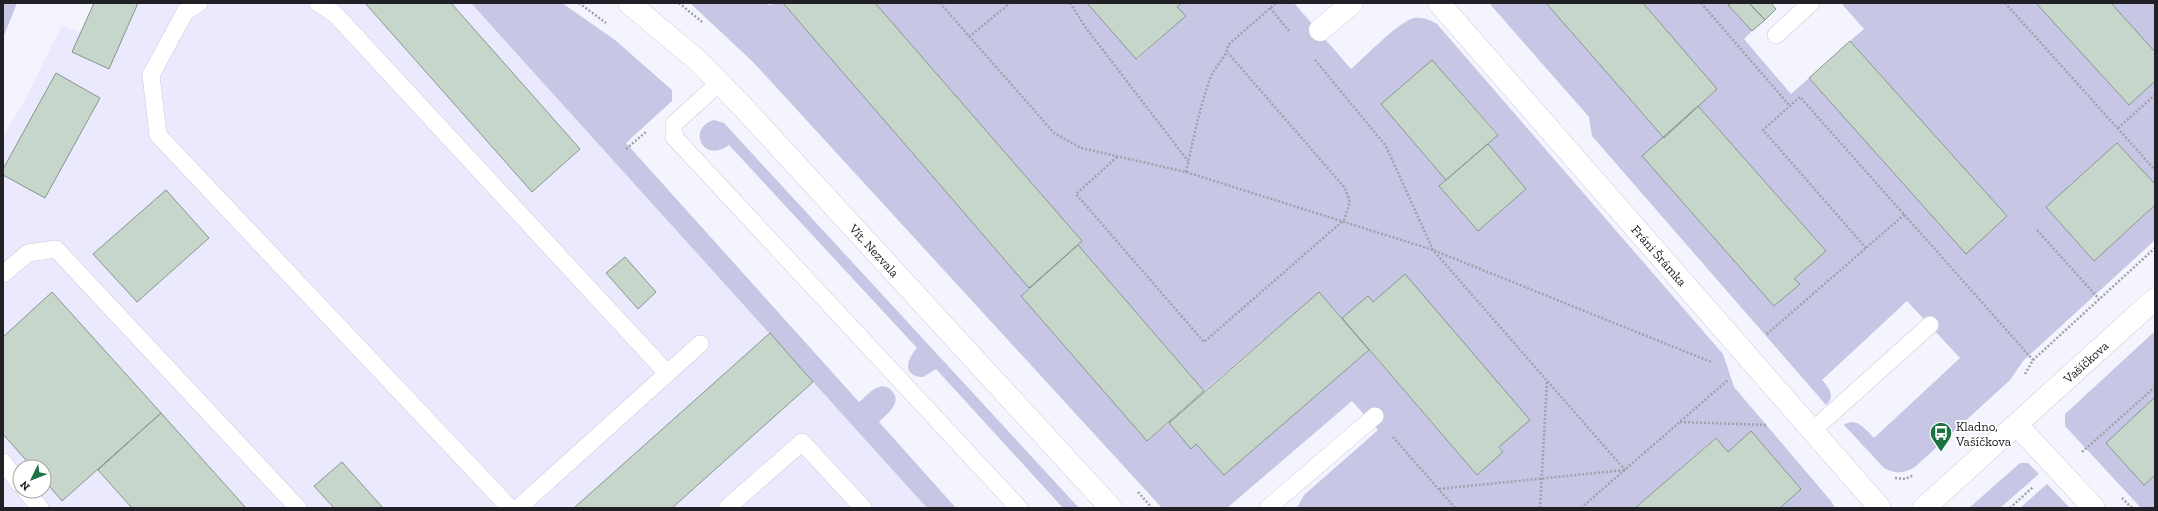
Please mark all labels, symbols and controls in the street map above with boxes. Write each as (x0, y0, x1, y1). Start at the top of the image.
street label: Vít. Nezvala (846, 220, 903, 280)
street label: Fráni Šrámka (1629, 222, 1690, 289)
street label: Vašíčkova (2059, 337, 2112, 386)
place label: Kladno, Vašíčkova (1955, 419, 2012, 449)
bus stop icon: Kladno, Vašíčkova (1928, 420, 1954, 453)
north arrow (12, 459, 52, 499)
text: N (17, 478, 33, 493)

